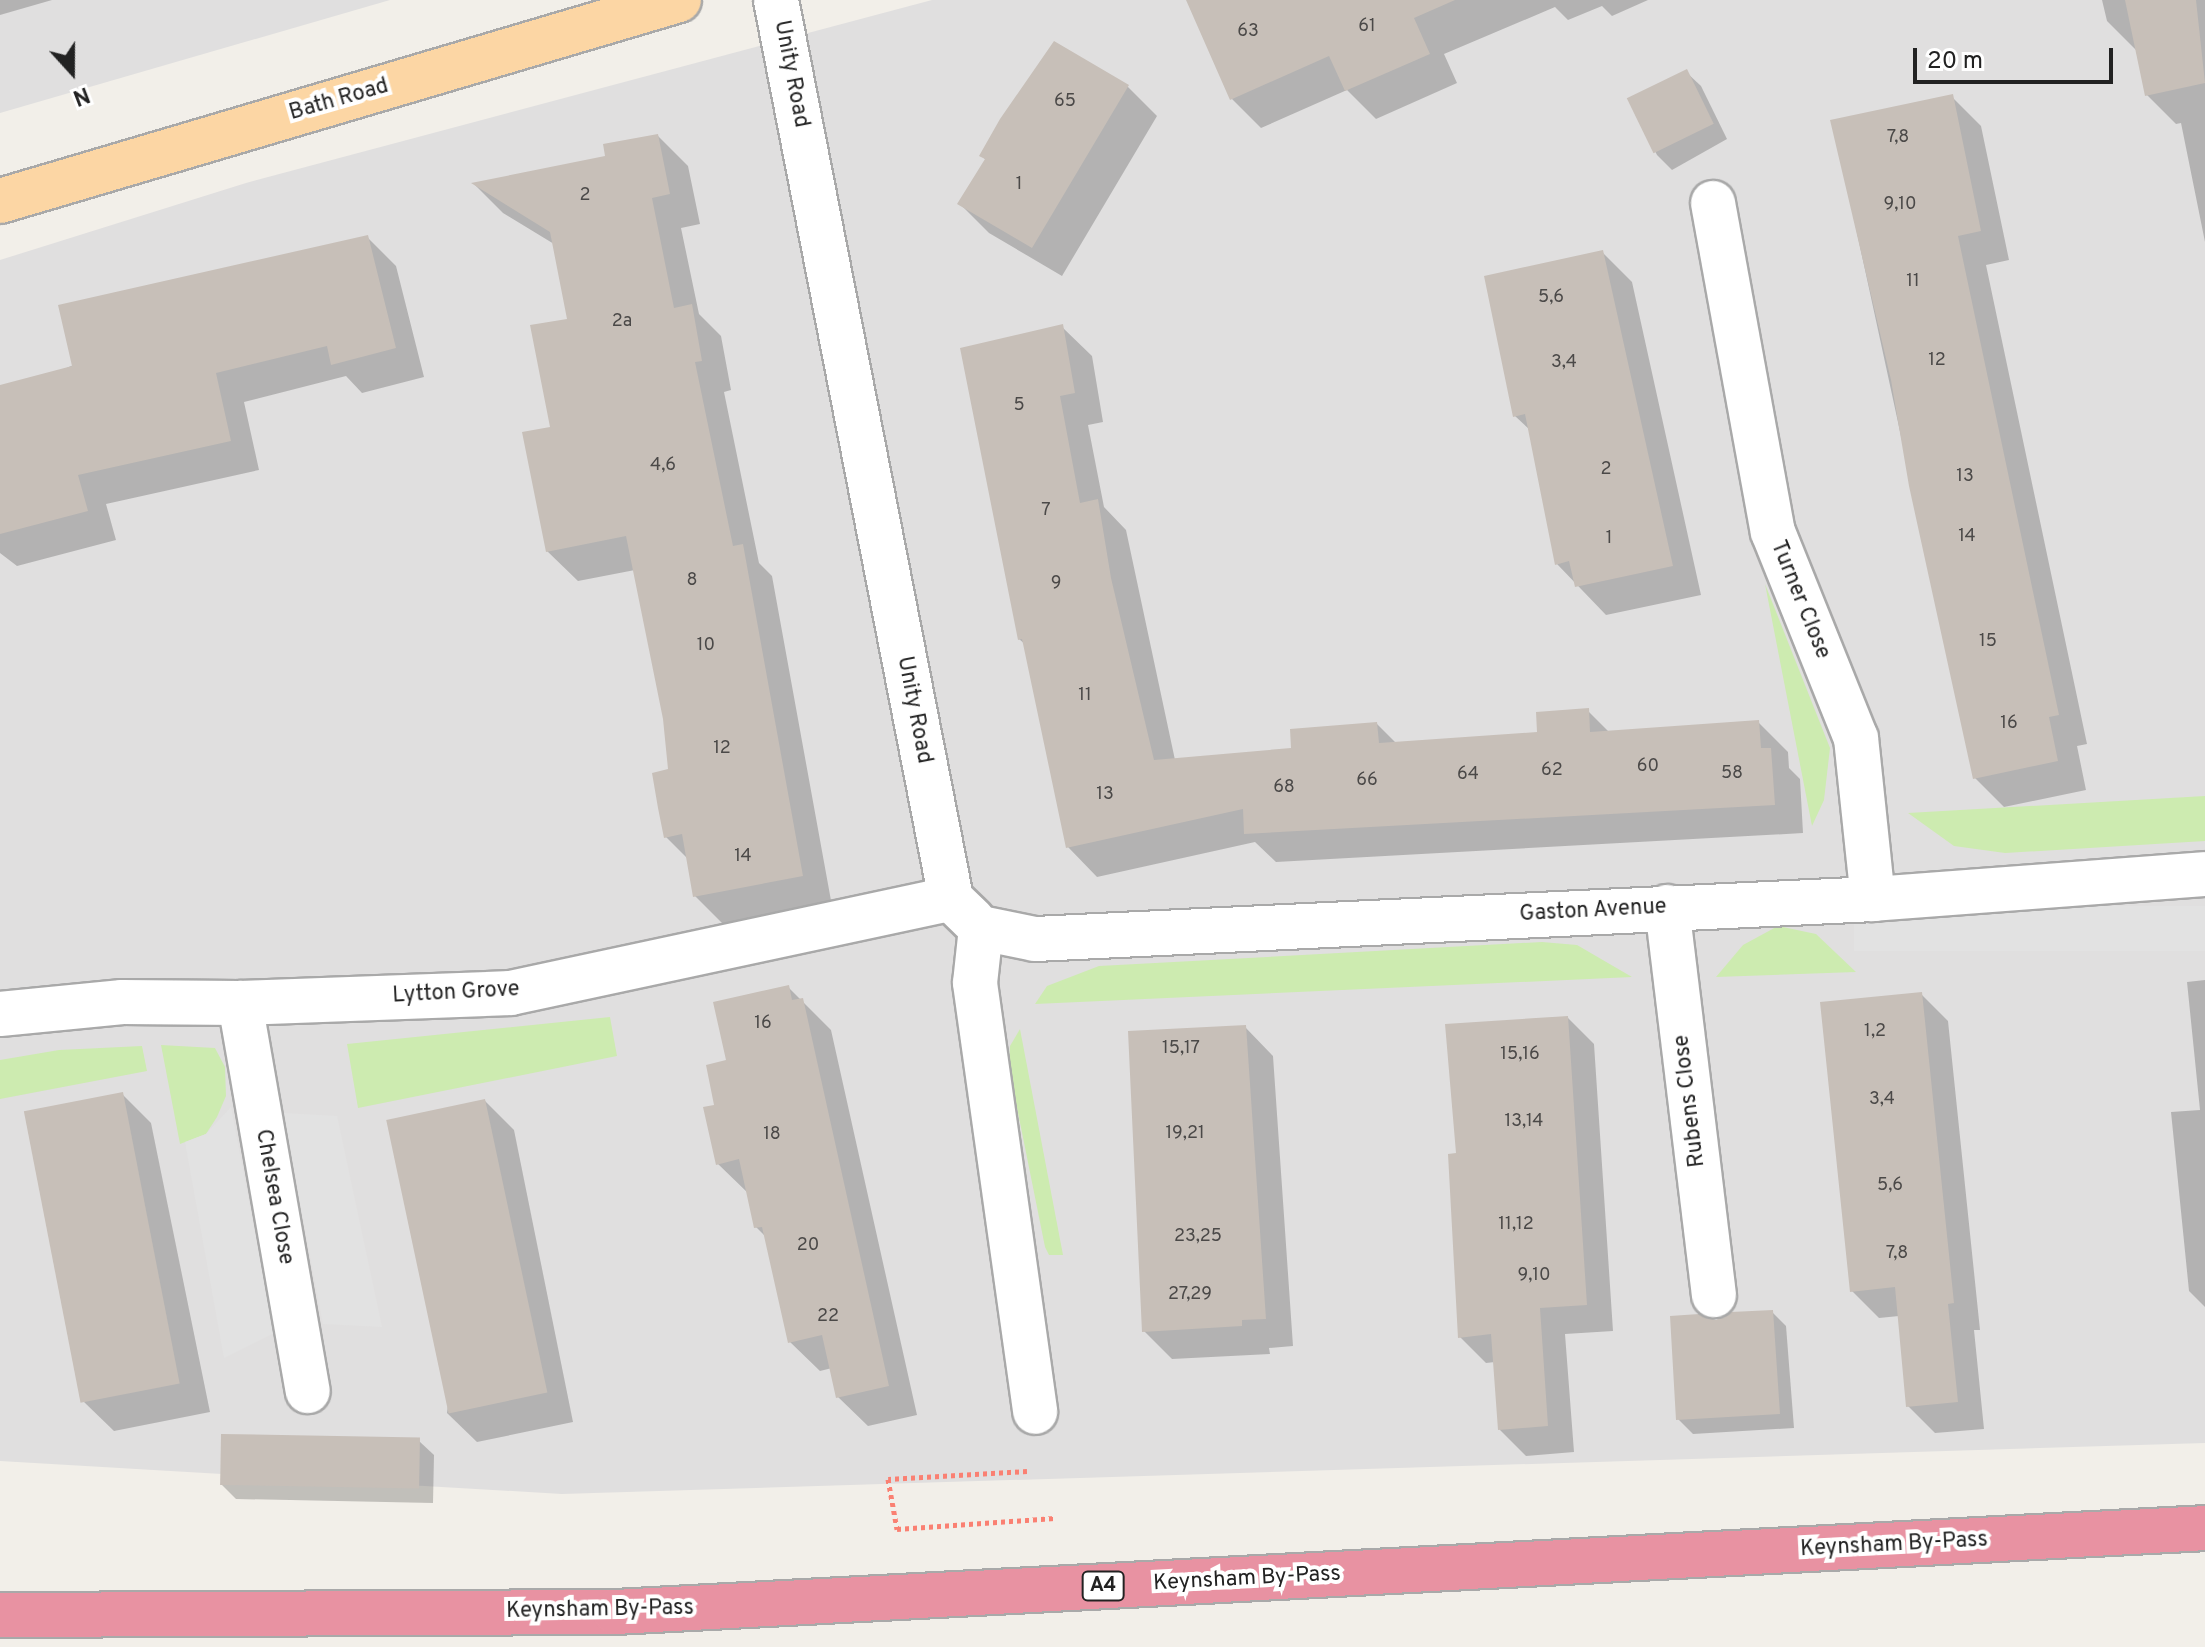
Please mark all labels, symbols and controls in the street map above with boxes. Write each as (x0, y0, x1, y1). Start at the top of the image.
house number: 61 (1358, 16, 1376, 38)
street label: Unity Road (768, 18, 814, 130)
house number: 63 (1237, 21, 1259, 43)
north arrow (32, 32, 112, 112)
scale bar (1917, 32, 2117, 82)
text: 20 m (1927, 47, 1983, 77)
street label: Bath Road (286, 73, 392, 127)
text: N (69, 79, 93, 110)
house number: 65 (1054, 91, 1076, 113)
house number: 7,8 (1887, 127, 1909, 149)
house number: 1 (1016, 174, 1022, 196)
house number: 2 (579, 185, 591, 207)
house number: 9,10 (1883, 194, 1917, 216)
house number: 11 (1906, 271, 1920, 293)
house number: 5,6 (1538, 287, 1564, 309)
house number: 2a (612, 311, 632, 333)
house number: 12 (1928, 350, 1946, 372)
house number: 3,4 (1551, 352, 1577, 374)
house number: 5 (1013, 395, 1025, 417)
house number: 4,6 (650, 455, 676, 477)
house number: 2 (1600, 459, 1612, 481)
house number: 13 (1956, 466, 1974, 488)
house number: 7 (1041, 500, 1051, 522)
house number: 14 (1958, 526, 1976, 548)
house number: 1 (1606, 528, 1612, 550)
street label: Turner Close (1764, 537, 1836, 663)
house number: 8 (687, 570, 697, 592)
house number: 9 (1051, 573, 1061, 595)
house number: 15 (1979, 631, 1997, 653)
house number: 10 (697, 635, 715, 657)
street label: Unity Road (891, 654, 937, 766)
house number: 11 (1078, 685, 1092, 707)
house number: 16 (2000, 713, 2018, 735)
house number: 12 (713, 738, 731, 760)
house number: 60 (1637, 756, 1659, 778)
house number: 62 (1541, 760, 1563, 782)
house number: 58 (1721, 763, 1743, 785)
house number: 64 (1457, 764, 1479, 786)
house number: 66 (1356, 770, 1378, 792)
house number: 68 (1273, 777, 1295, 799)
house number: 13 (1096, 784, 1114, 806)
house number: 14 (734, 846, 752, 868)
street label: Gaston Avenue (1518, 894, 1668, 928)
street label: Lytton Grove (392, 976, 520, 1010)
house number: 16 (754, 1013, 772, 1035)
house number: 1,2 (1864, 1021, 1886, 1043)
street label: Rubens Close (1669, 1033, 1711, 1169)
house number: 15,17 (1162, 1038, 1200, 1060)
house number: 15,16 (1500, 1044, 1540, 1066)
house number: 3,4 (1869, 1089, 1895, 1111)
house number: 13,14 (1504, 1111, 1544, 1133)
house number: 19,21 (1165, 1123, 1205, 1145)
house number: 18 (763, 1124, 781, 1146)
street label: Chelsea Close (249, 1127, 299, 1267)
house number: 5,6 (1877, 1175, 1903, 1197)
house number: 11,12 (1498, 1214, 1534, 1236)
house number: 23,25 (1174, 1226, 1222, 1248)
house number: 20 (797, 1235, 819, 1257)
house number: 7,8 (1886, 1243, 1908, 1265)
house number: 9,10 (1517, 1265, 1551, 1287)
house number: 27,29 (1168, 1284, 1212, 1306)
house number: 22 (817, 1306, 839, 1328)
street label: Keynsham By-Pass (1800, 1527, 1988, 1563)
street label: Keynsham By-Pass (1153, 1561, 1341, 1597)
road number: A4 (1081, 1570, 1125, 1602)
street label: Keynsham By-Pass (506, 1595, 694, 1625)

